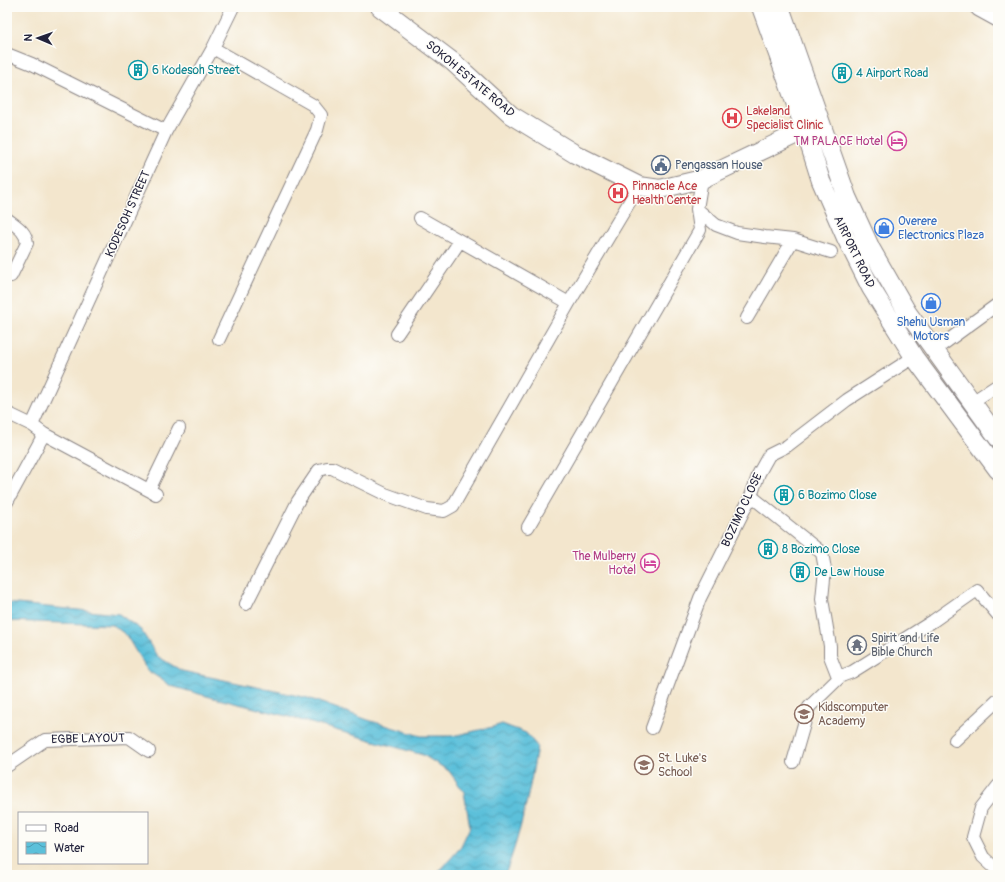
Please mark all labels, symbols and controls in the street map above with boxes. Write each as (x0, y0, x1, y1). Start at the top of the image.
north arrow (18, 18, 58, 58)
text: N (22, 33, 35, 42)
street label: SOKOH ESTATE ROAD (423, 37, 518, 121)
building icon: 6 Kodesoh Street (127, 59, 149, 81)
building icon: 4 Airport Road (831, 62, 853, 84)
place label: 6 Kodesoh Street (152, 63, 240, 78)
place label: 4 Airport Road (856, 66, 929, 81)
place label: Lakeland Specialist Clinic (746, 104, 824, 133)
hospital icon: Lakeland Specialist Clinic (721, 107, 743, 129)
hotel icon: TM PALACE Hotel (886, 130, 908, 152)
place label: TM PALACE Hotel (794, 134, 883, 149)
public building icon: Pengassan House (650, 154, 672, 176)
place label: Pengassan House (675, 158, 762, 173)
street label: KODESOH STREET (102, 168, 154, 260)
place label: Pinnacle Ace Health Center (632, 179, 702, 208)
hospital icon: Pinnacle Ace Health Center (607, 182, 629, 204)
street label: AIRPORT ROAD (830, 213, 878, 291)
place label: Overere Electronics Plaza (898, 214, 985, 243)
shop icon: Overere Electronics Plaza (873, 217, 895, 239)
shop icon: Shehu Usman Motors (920, 292, 942, 314)
place label: Shehu Usman Motors (897, 315, 966, 344)
street label: BOZIMO CLOSE (718, 471, 766, 549)
building icon: 6 Bozimo Close (773, 484, 795, 506)
place label: 6 Bozimo Close (798, 488, 877, 503)
building icon: 8 Bozimo Close (757, 538, 779, 560)
place label: 8 Bozimo Close (782, 542, 860, 557)
place label: The Mulberry Hotel (572, 549, 636, 578)
hotel icon: The Mulberry Hotel (639, 552, 661, 574)
building icon: De Law House (789, 561, 811, 583)
place label: De Law House (814, 565, 885, 580)
place label: Spirit and Life Bible Church (871, 631, 939, 660)
temple icon: Spirit and Life Bible Church (846, 634, 868, 656)
place label: Kidscomputer Academy (818, 700, 889, 729)
school or university icon: Kidscomputer Academy (793, 703, 815, 725)
street label: EGBE LAYOUT (51, 731, 125, 747)
place label: St. Luke's School (658, 751, 707, 780)
school or university icon: St. Luke's School (633, 754, 655, 776)
legend (18, 812, 148, 864)
text: Road (54, 821, 79, 836)
text: Water (54, 841, 85, 856)

